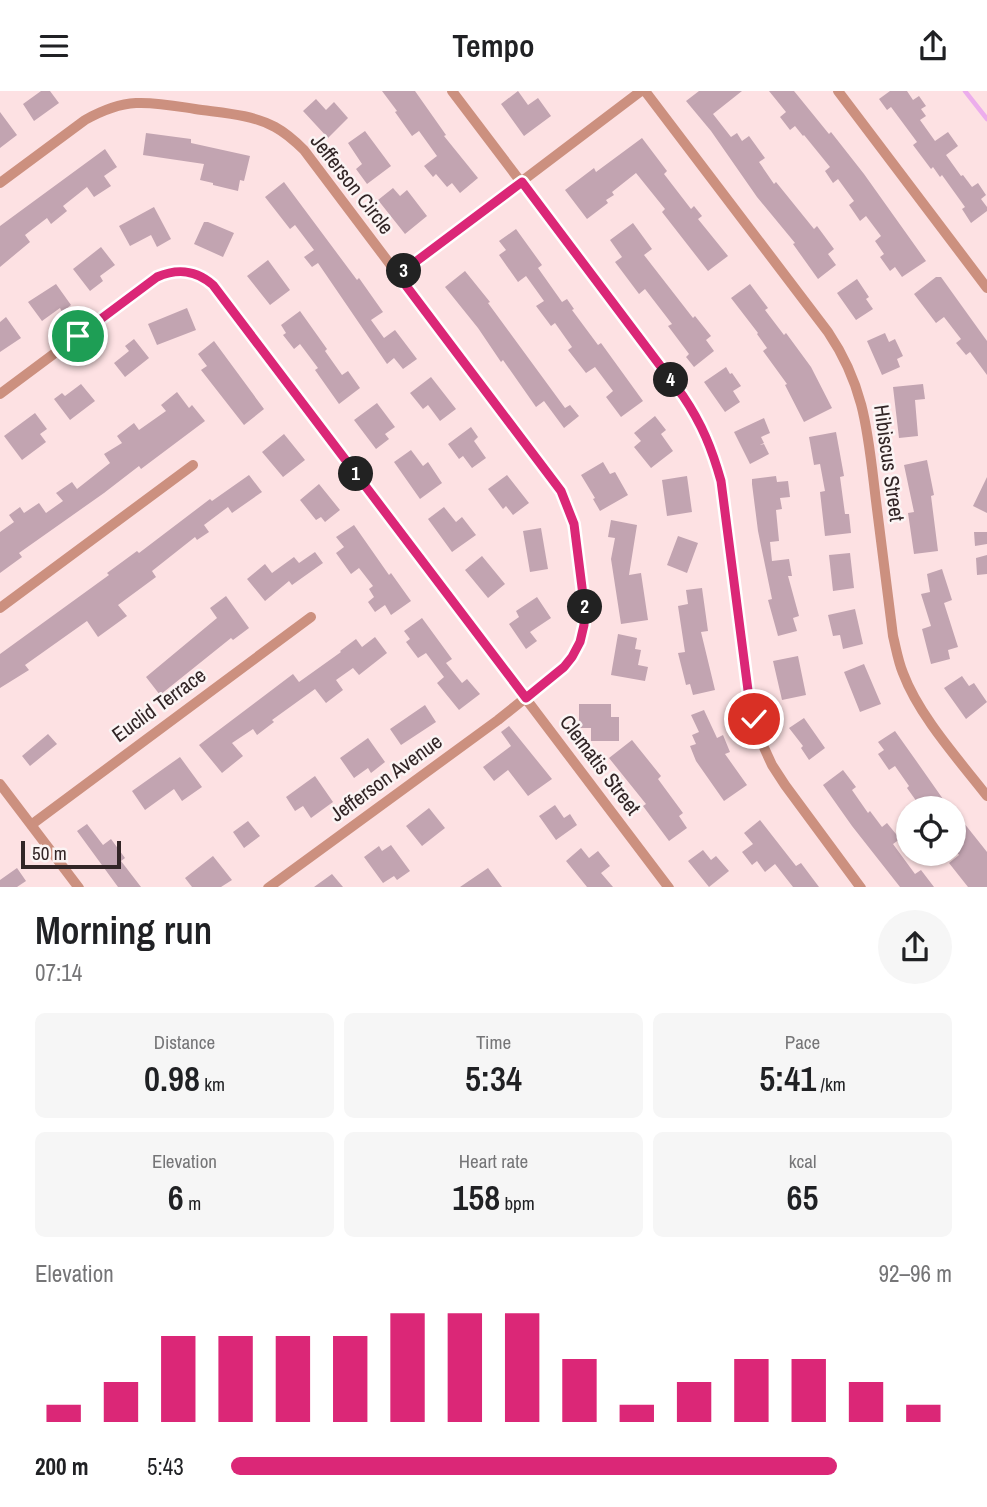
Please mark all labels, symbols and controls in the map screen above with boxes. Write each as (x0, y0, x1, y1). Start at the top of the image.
text: Tempo (452, 24, 535, 67)
icon: menu (35, 27, 73, 65)
icon: share (914, 27, 952, 65)
street label: Jefferson Circle (304, 127, 401, 240)
pin: 3 (386, 253, 422, 289)
text: 3 (399, 257, 408, 283)
pin (48, 306, 108, 366)
icon: arrive (59, 317, 97, 355)
pin: 4 (654, 363, 688, 397)
text: 4 (666, 366, 675, 392)
street label: Hibiscus Street (867, 403, 912, 523)
pin: 1 (338, 457, 374, 491)
text: 1 (351, 460, 360, 486)
pin: 2 (568, 589, 602, 625)
text: 2 (580, 593, 589, 619)
street label: Euclid Terrace (106, 661, 212, 749)
pin (724, 689, 784, 749)
icon: check (735, 700, 773, 738)
street label: Clematis Street (553, 709, 648, 821)
street label: Jefferson Avenue (324, 727, 448, 828)
map controls (896, 796, 966, 866)
button: locate (896, 796, 966, 866)
scale bar (21, 839, 121, 870)
text: 50 m (32, 840, 67, 866)
text: Morning run (35, 905, 212, 956)
button: share (878, 910, 952, 984)
text: 07:14 (35, 957, 82, 988)
text: Distance (154, 1029, 215, 1055)
text: Time (476, 1029, 511, 1055)
text: Pace (785, 1029, 820, 1055)
text: 0.98 (144, 1055, 200, 1102)
text: 5:34 (465, 1055, 522, 1102)
text: 5:41 (759, 1055, 816, 1102)
text: km (200, 1071, 225, 1097)
text: /km (816, 1071, 846, 1097)
text: Elevation (152, 1148, 217, 1174)
text: Heart rate (459, 1148, 528, 1174)
text: kcal (789, 1148, 816, 1174)
text: 6 (168, 1174, 184, 1221)
text: 158 (452, 1174, 500, 1221)
text: 65 (787, 1174, 818, 1221)
text: m (184, 1190, 201, 1216)
text: bpm (500, 1190, 535, 1216)
text: Elevation (35, 1258, 114, 1289)
text: 92–96 m (879, 1258, 952, 1289)
text: 200 m (35, 1451, 88, 1482)
text: 5:43 (147, 1451, 184, 1482)

